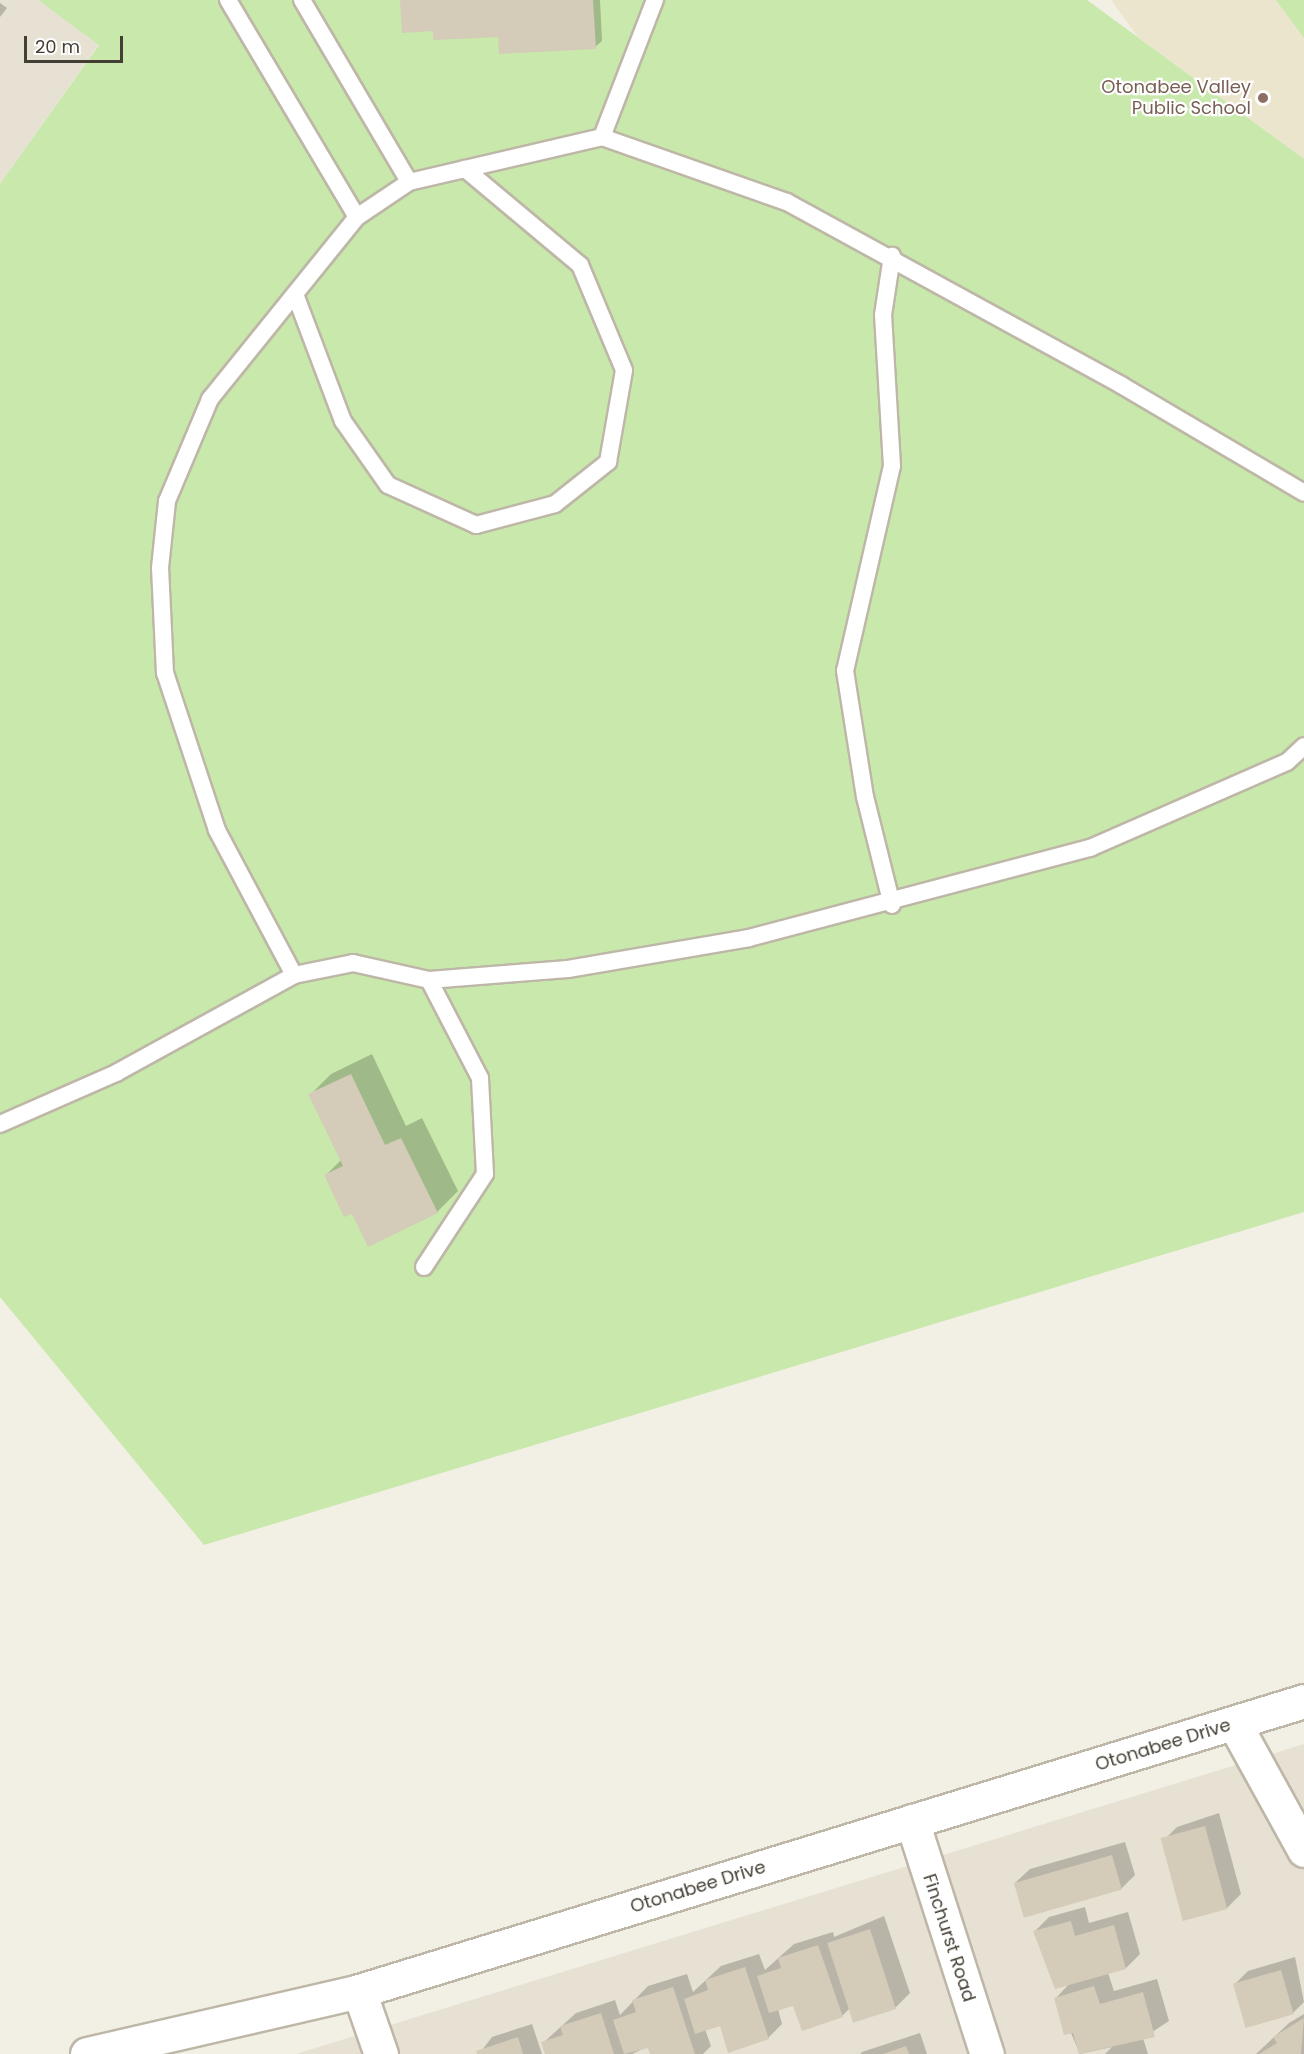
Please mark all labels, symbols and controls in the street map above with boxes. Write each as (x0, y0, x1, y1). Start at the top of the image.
scale bar (27, 24, 126, 62)
text: 20 m (35, 34, 80, 59)
place label: Otonabee Valley Public School (1101, 77, 1251, 119)
marker: Otonabee Valley Public School (1256, 91, 1270, 105)
street label: Otonabee Drive (1093, 1714, 1233, 1776)
street label: Otonabee Drive (628, 1856, 768, 1918)
street label: Finchurst Road (918, 1871, 980, 2005)

